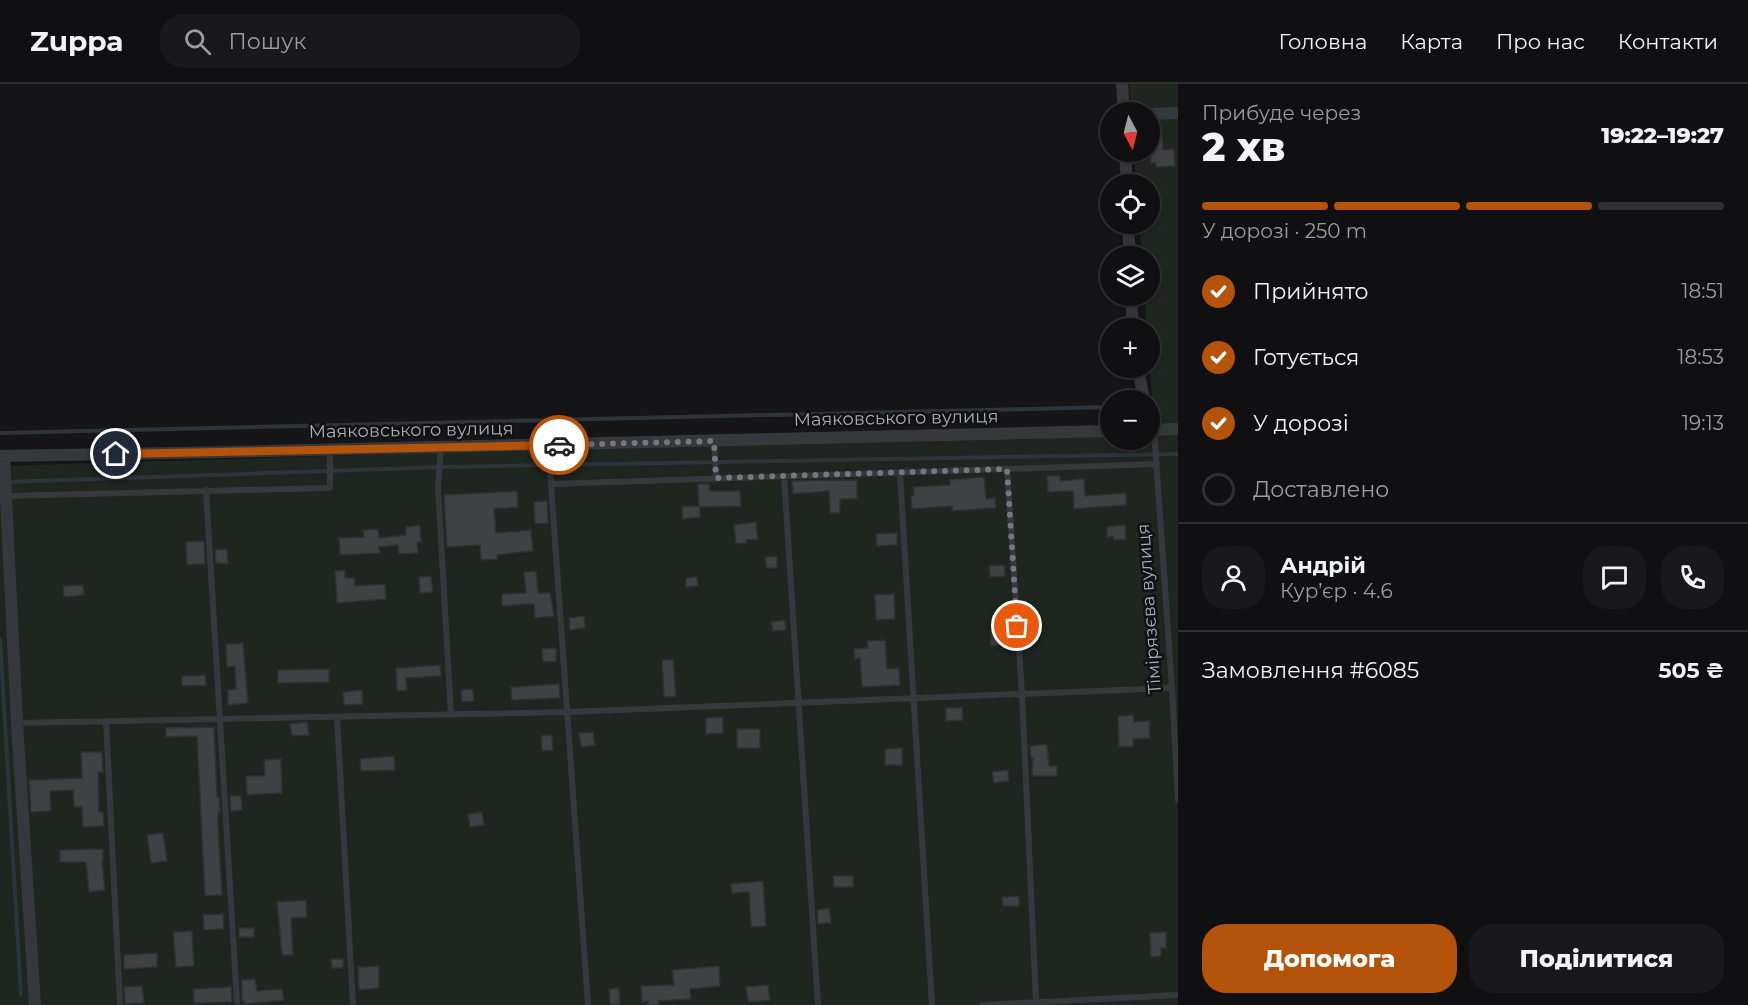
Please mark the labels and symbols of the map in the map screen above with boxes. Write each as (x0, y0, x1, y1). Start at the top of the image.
north arrow (1100, 102, 1160, 162)
street label: Маяковського вулиця (793, 405, 999, 431)
courier (529, 415, 589, 475)
street label: Маяковського вулиця (308, 417, 514, 443)
pin (90, 428, 141, 479)
street label: Тімірязєва вулиця (1132, 523, 1166, 695)
pin (991, 600, 1042, 651)

